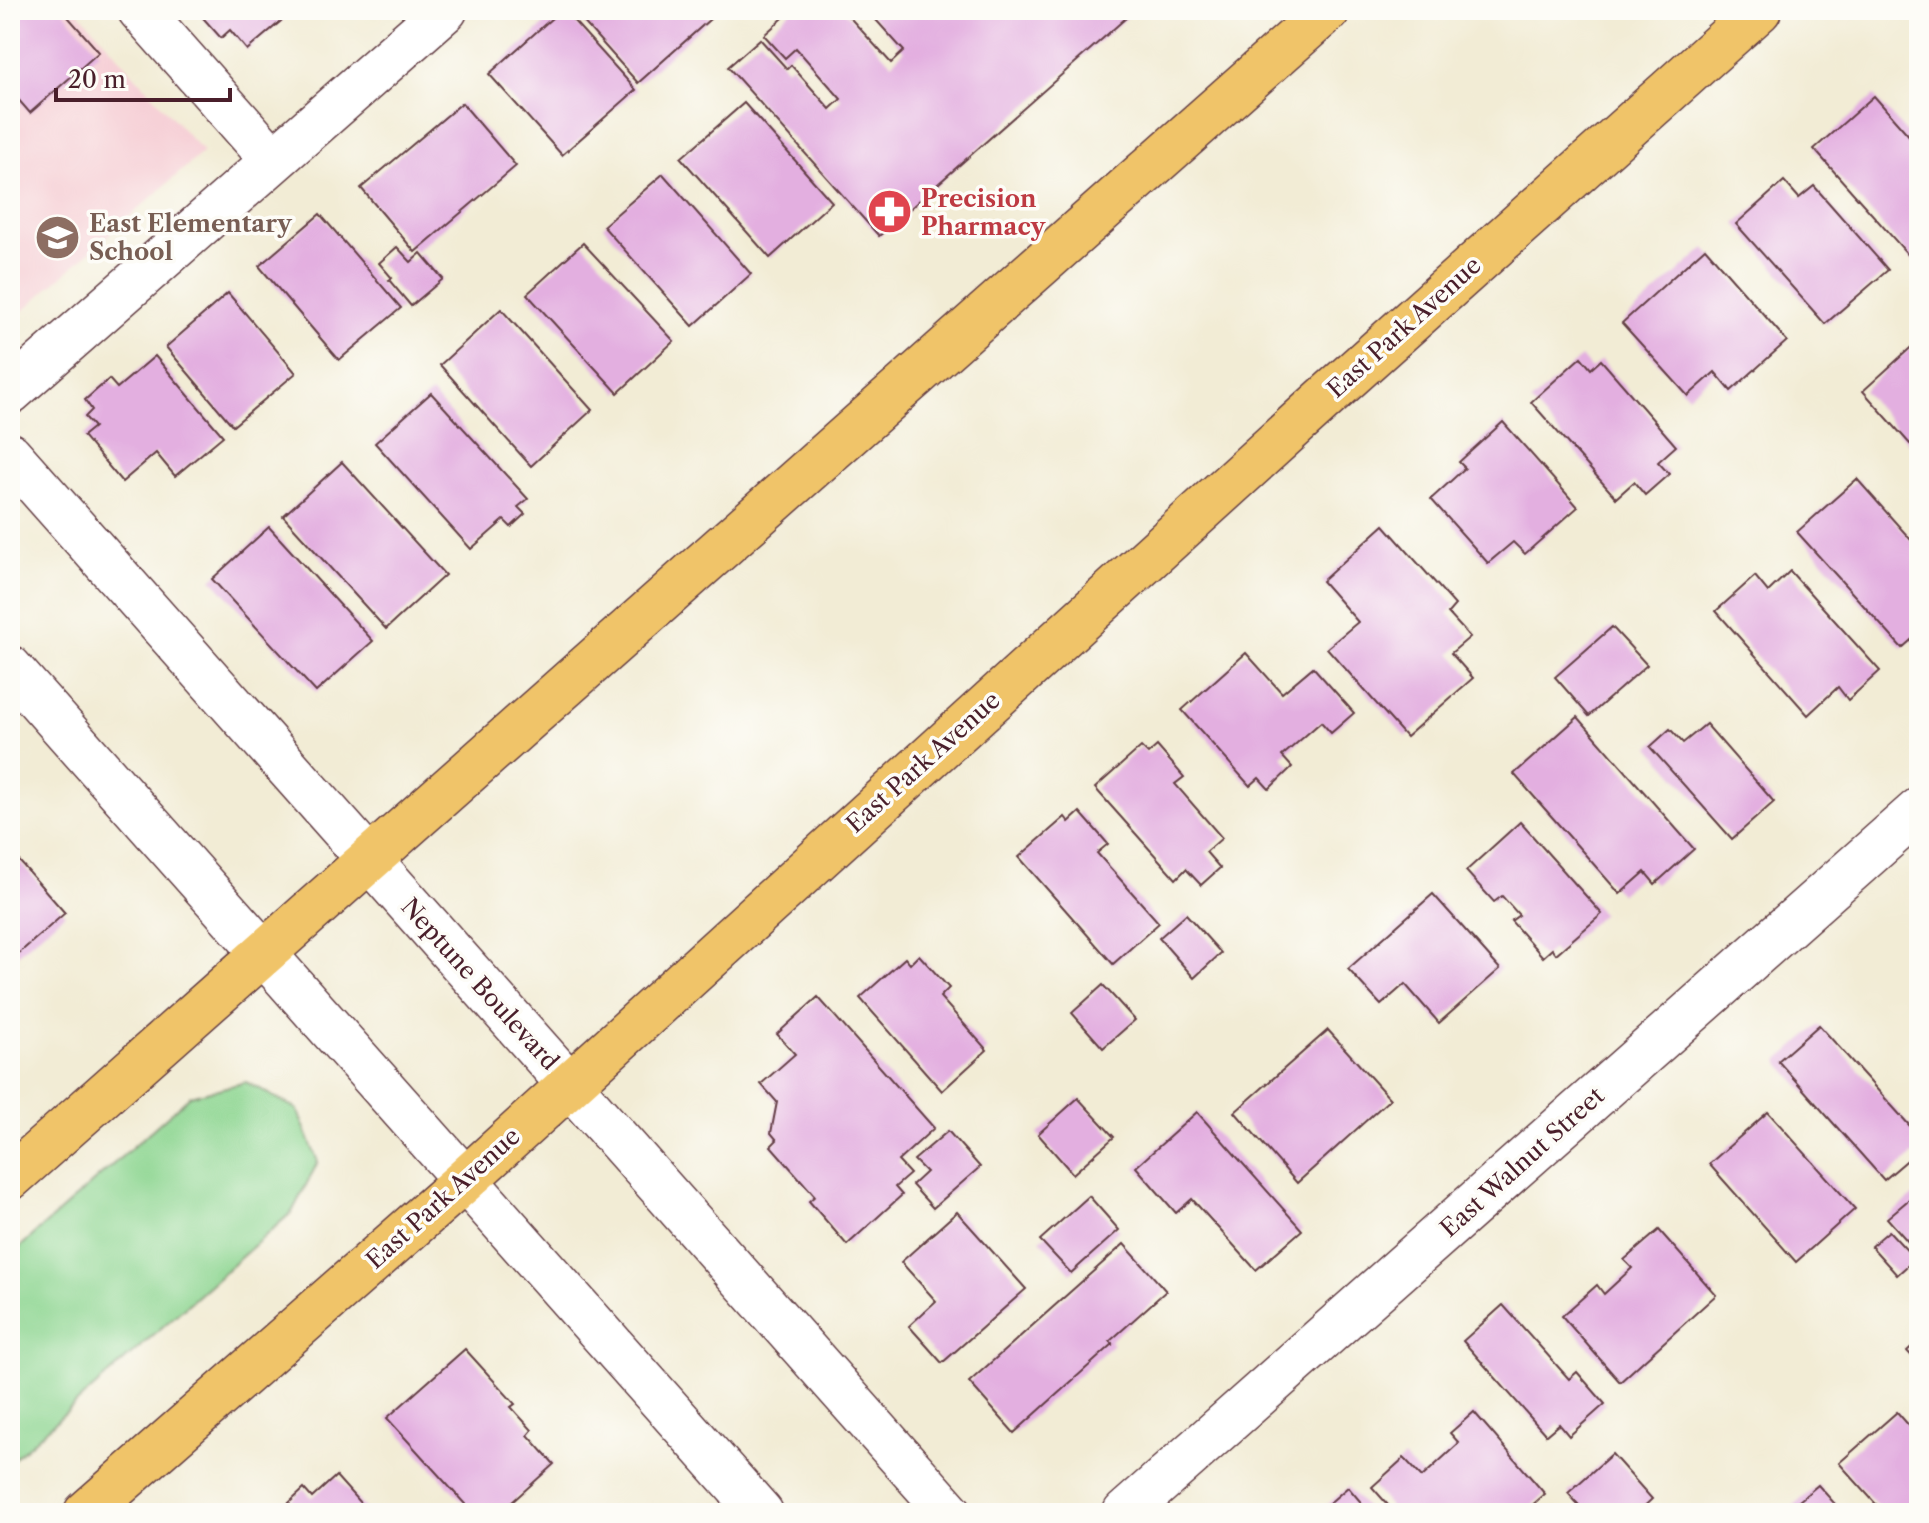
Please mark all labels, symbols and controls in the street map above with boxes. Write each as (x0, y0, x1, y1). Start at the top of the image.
scale bar (56, 52, 230, 102)
text: 20 m (68, 65, 126, 94)
place label: Precision Pharmacy (921, 184, 1047, 241)
pharmacy icon: Precision Pharmacy (866, 188, 914, 236)
place label: East Elementary School (89, 209, 293, 266)
school or university icon: East Elementary School (34, 213, 82, 261)
street label: East Park Avenue (1321, 250, 1487, 404)
street label: East Park Avenue (840, 685, 1006, 839)
street label: Neptune Boulevard (395, 892, 565, 1076)
street label: East Walnut Street (1434, 1081, 1610, 1243)
street label: East Park Avenue (360, 1121, 526, 1275)

